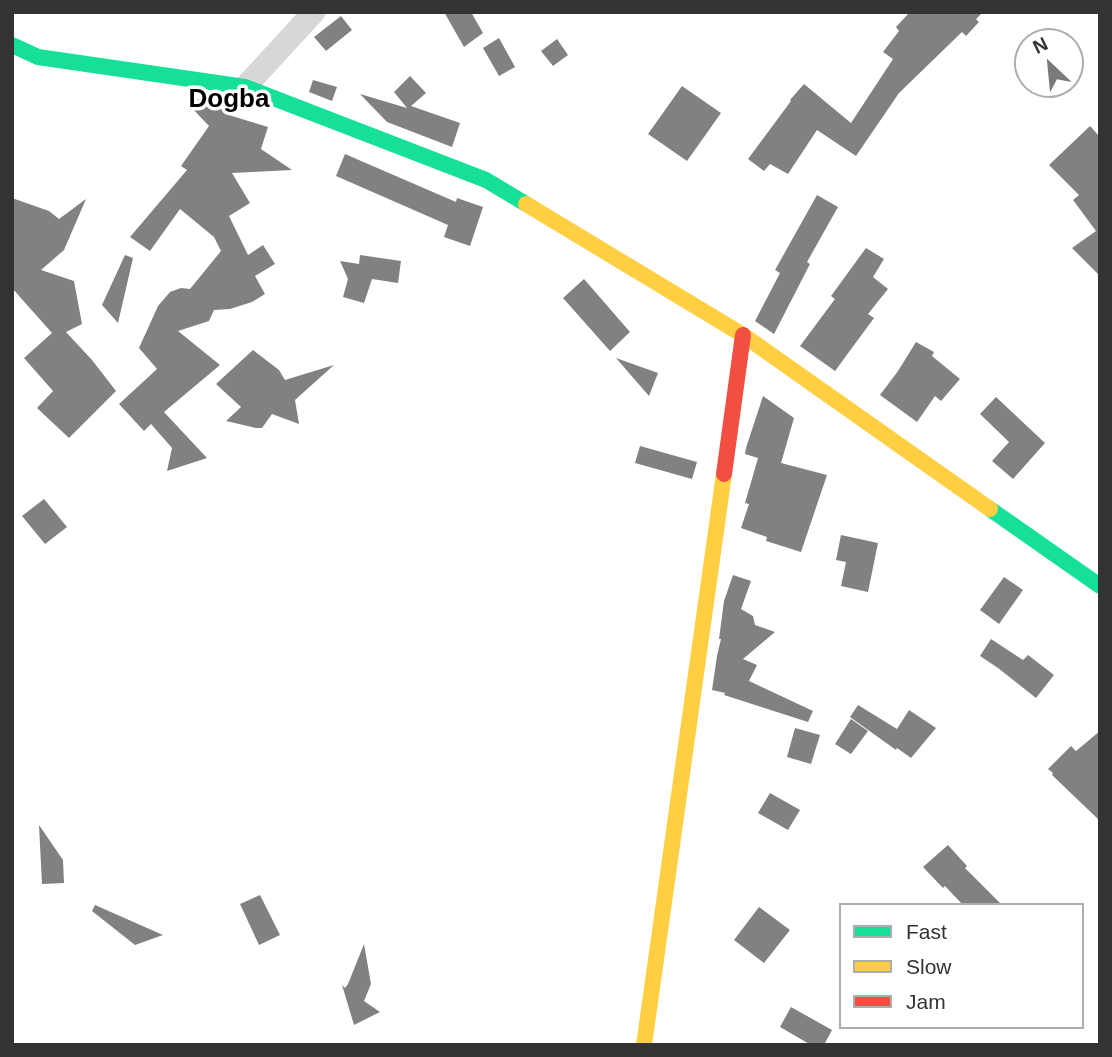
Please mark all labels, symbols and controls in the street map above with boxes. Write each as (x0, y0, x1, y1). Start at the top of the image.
north arrow (1014, 28, 1084, 98)
text: N (1030, 33, 1051, 58)
district label: Dogba (189, 84, 269, 116)
legend (839, 903, 1084, 1029)
text: Fast (906, 920, 947, 943)
text: Slow (906, 955, 952, 978)
text: Jam (906, 990, 946, 1013)

